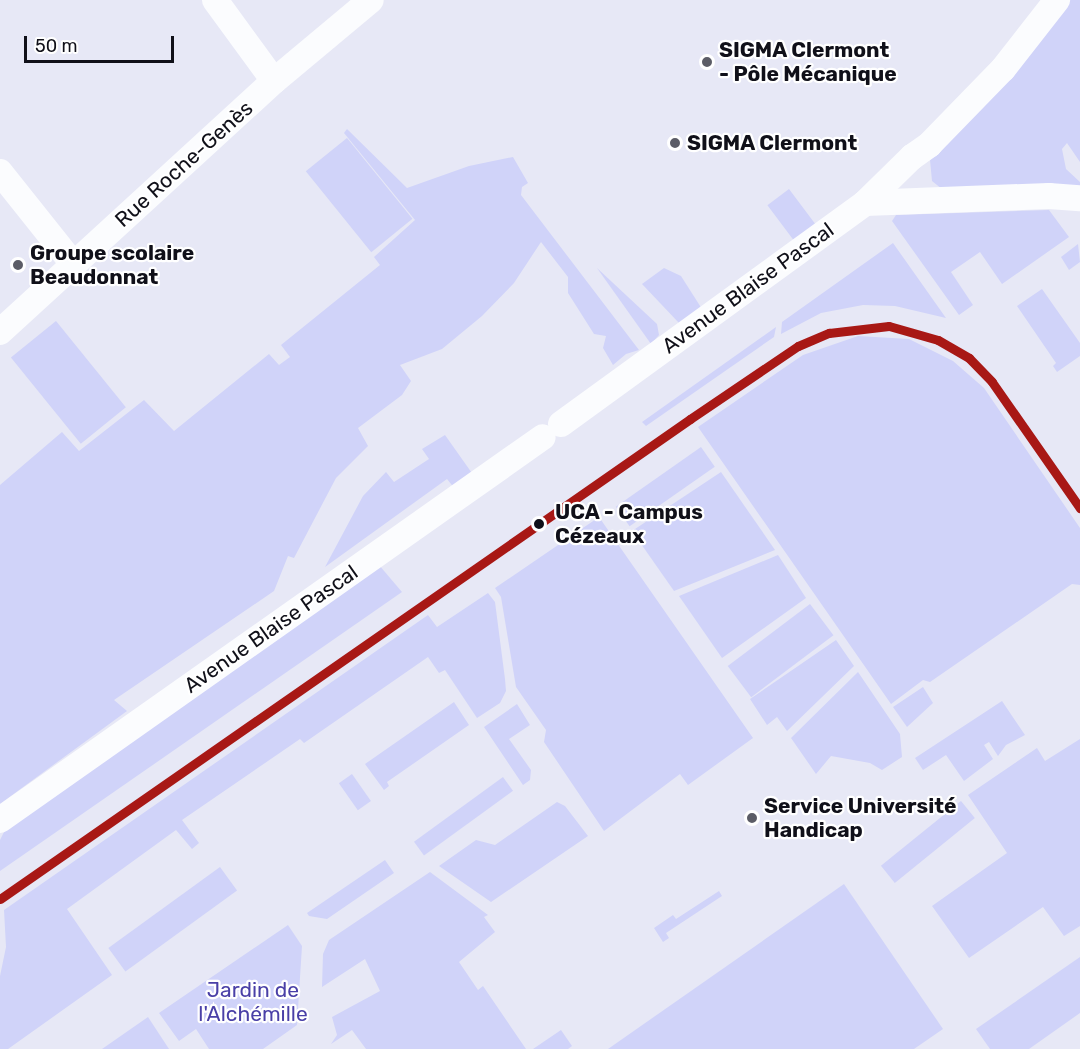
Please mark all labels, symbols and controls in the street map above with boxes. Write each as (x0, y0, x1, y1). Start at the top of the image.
scale bar (27, 24, 177, 62)
text: 50 m (35, 35, 78, 57)
place label: SIGMA Clermont - Pôle Mécanique (719, 37, 897, 87)
marker: SIGMA Clermont - Pôle Mécanique (700, 55, 714, 69)
street label: Rue Roche-Genès (110, 96, 258, 232)
place label: SIGMA Clermont (687, 130, 858, 156)
marker: SIGMA Clermont (668, 136, 682, 150)
street label: Avenue Blaise Pascal (657, 217, 839, 359)
place label: Groupe scolaire Beaudonnat (30, 240, 194, 290)
marker: Groupe scolaire Beaudonnat (11, 258, 25, 272)
place label: UCA - Campus Cézeaux (555, 499, 703, 549)
marker: UCA - Campus Cézeaux (528, 513, 550, 535)
street label: Avenue Blaise Pascal (179, 560, 363, 698)
place label: Service Université Handicap (764, 793, 956, 843)
marker: Service Université Handicap (745, 811, 759, 825)
park label: Jardin de l'Alchémille (198, 977, 308, 1027)

